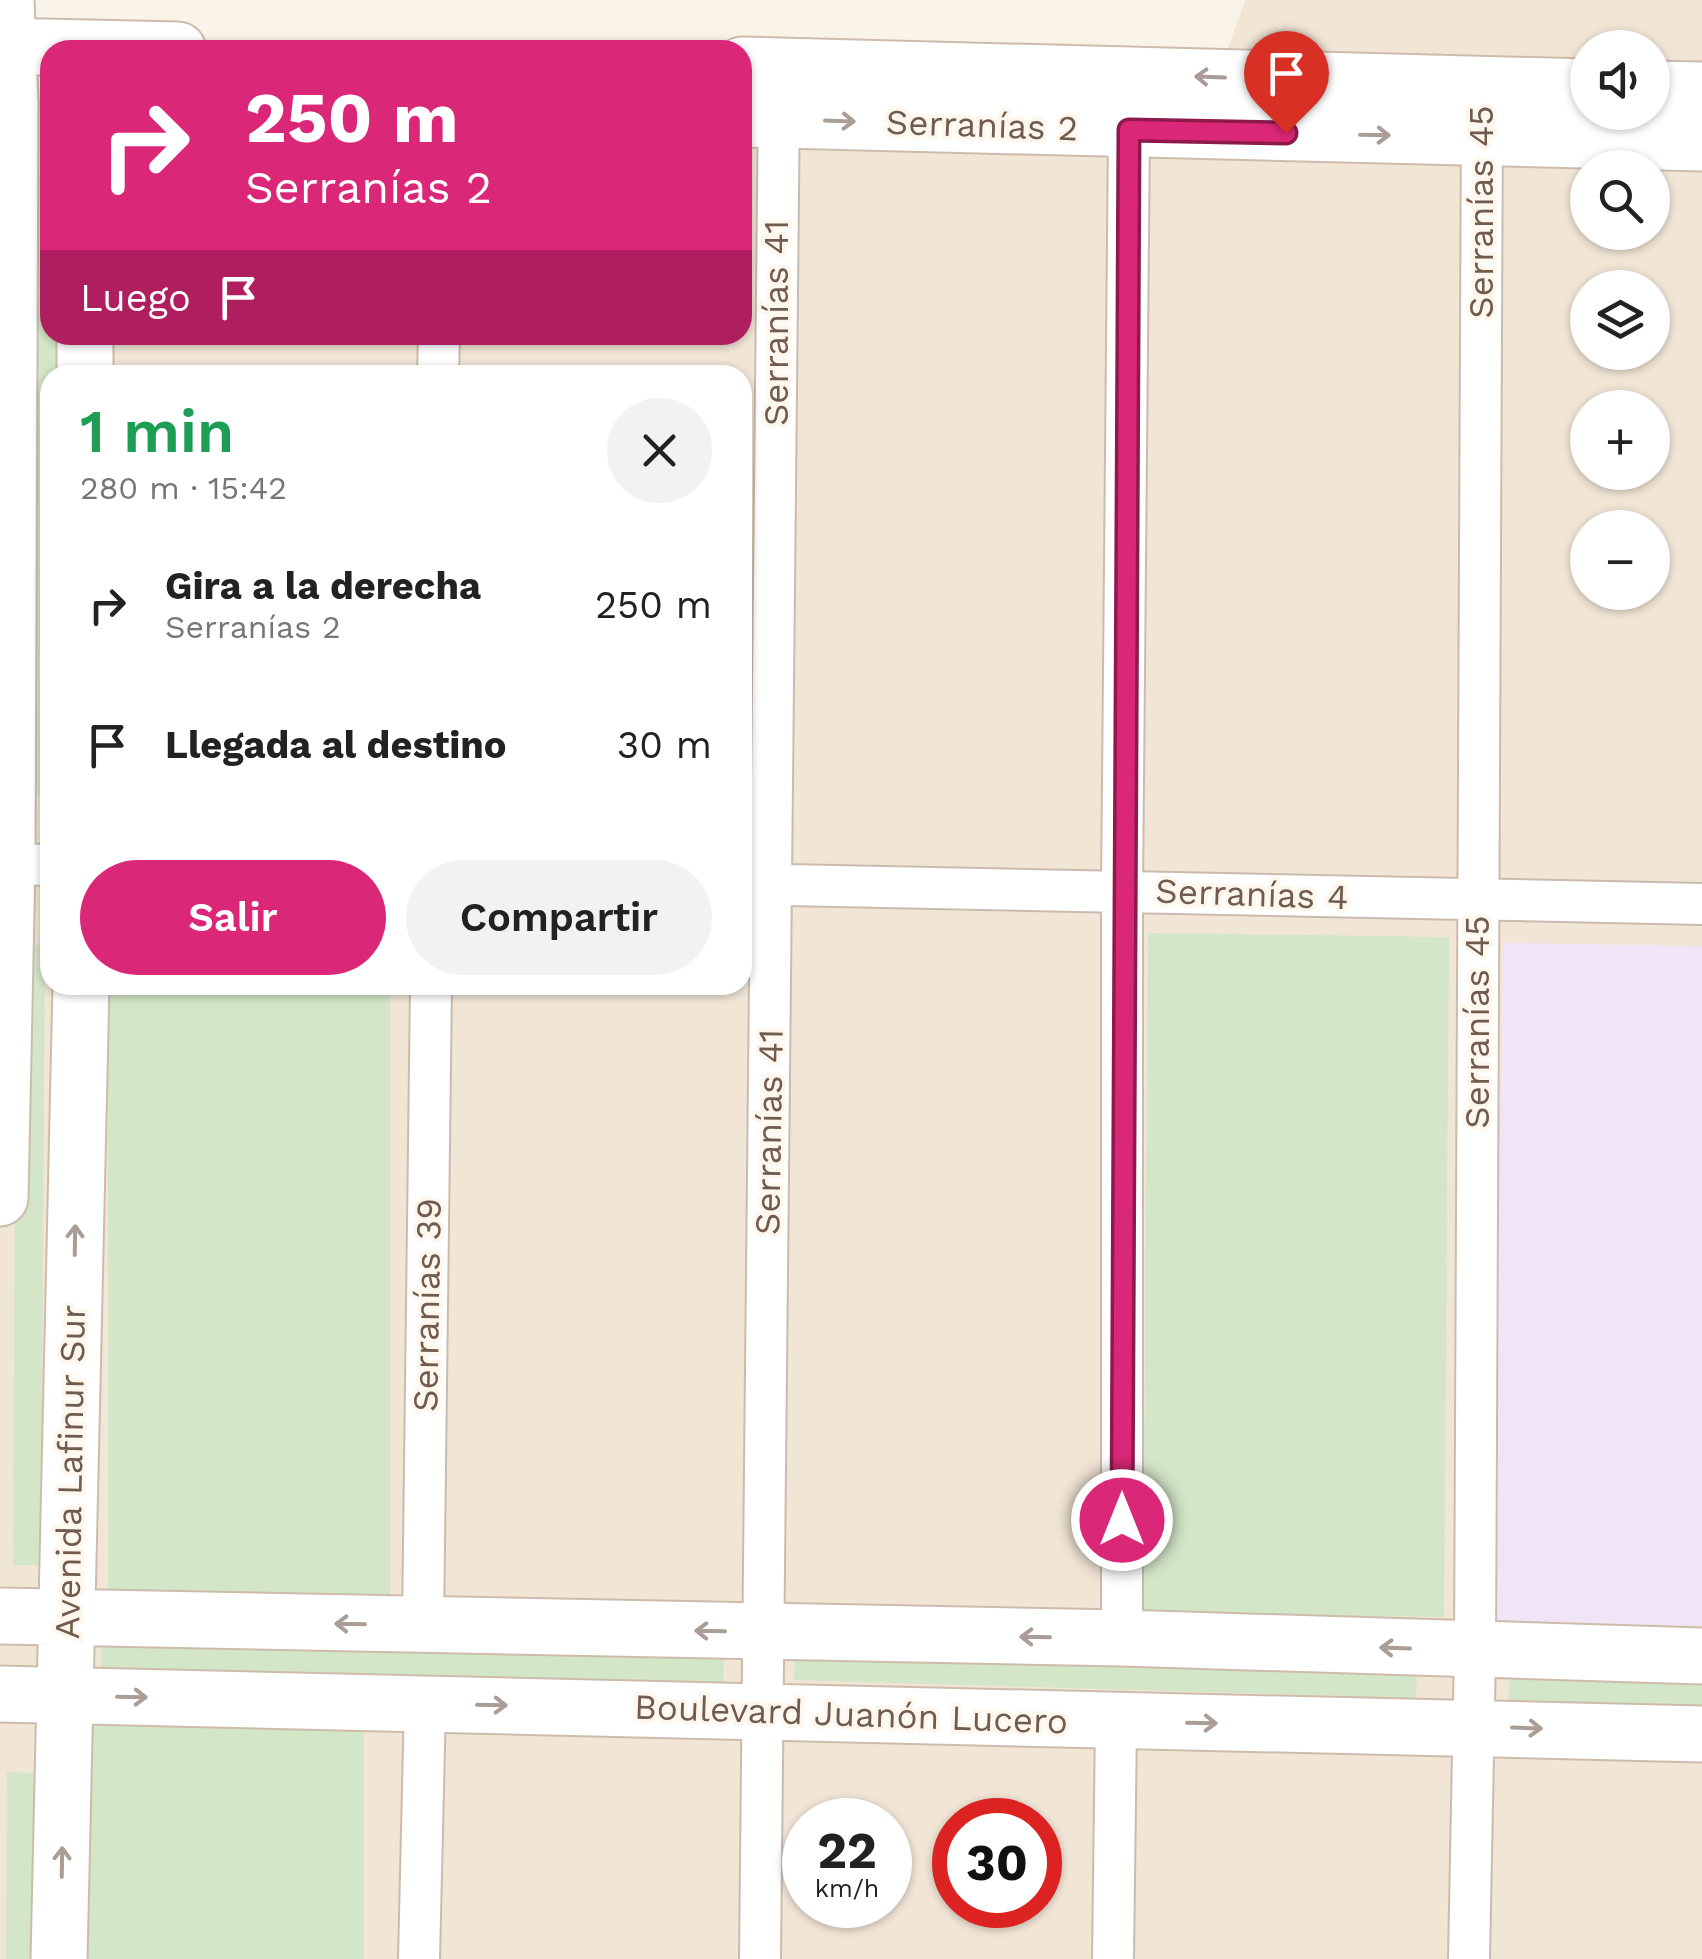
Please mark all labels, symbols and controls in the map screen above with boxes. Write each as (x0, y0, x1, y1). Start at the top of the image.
map controls (1570, 30, 1670, 610)
button: sound (1570, 30, 1670, 130)
pin (1244, 31, 1329, 134)
icon: arrive (1259, 46, 1314, 101)
one-way arrow (1195, 68, 1227, 87)
text: 250 m (245, 77, 459, 159)
icon: right (80, 80, 210, 210)
street label: Serranías 2 (885, 101, 1079, 149)
street label: Serranías 45 (1460, 105, 1502, 319)
one-way arrow (823, 111, 855, 130)
one-way arrow (1358, 126, 1390, 144)
button: search (1570, 150, 1670, 250)
text: Serranías 2 (245, 161, 492, 214)
street label: Serranías 41 (755, 220, 797, 426)
icon: arrive (211, 270, 266, 325)
button: layers (1570, 270, 1670, 370)
text: Luego (80, 276, 191, 320)
button: + (1570, 390, 1670, 490)
text: 1 min (80, 396, 234, 467)
button: close (607, 398, 712, 503)
text: 280 m · 15:42 (80, 469, 287, 507)
button: − (1570, 510, 1670, 610)
text: Gira a la derecha (165, 564, 481, 608)
icon: right (80, 578, 135, 633)
text: 250 m (595, 583, 712, 627)
text: Serranías 2 (165, 608, 341, 646)
icon: arrive (80, 718, 135, 773)
text: Llegada al destino (165, 723, 507, 767)
text: 30 m (617, 723, 712, 767)
button: Salir (80, 860, 386, 975)
button: Compartir (406, 860, 712, 975)
street label: Serranías 4 (1155, 870, 1349, 918)
street label: Serranías 45 (1456, 915, 1498, 1129)
street label: Serranías 41 (746, 1029, 792, 1235)
street label: Serranías 39 (404, 1198, 450, 1412)
one-way arrow (66, 1225, 84, 1258)
street label: Avenida Lafinur Sur (46, 1304, 94, 1640)
position arrow (1070, 1468, 1174, 1572)
one-way arrow (334, 1614, 366, 1634)
one-way arrow (694, 1622, 726, 1641)
one-way arrow (1019, 1627, 1051, 1646)
one-way arrow (1379, 1638, 1411, 1657)
street label: Boulevard Juanón Lucero (633, 1685, 1069, 1743)
one-way arrow (116, 1687, 148, 1706)
one-way arrow (476, 1695, 508, 1714)
one-way arrow (1186, 1714, 1218, 1732)
one-way arrow (1511, 1719, 1543, 1738)
speed limit sign: 30 (932, 1798, 1062, 1928)
text: 22 (817, 1821, 877, 1880)
one-way arrow (52, 1846, 71, 1878)
text: km/h (815, 1874, 879, 1903)

